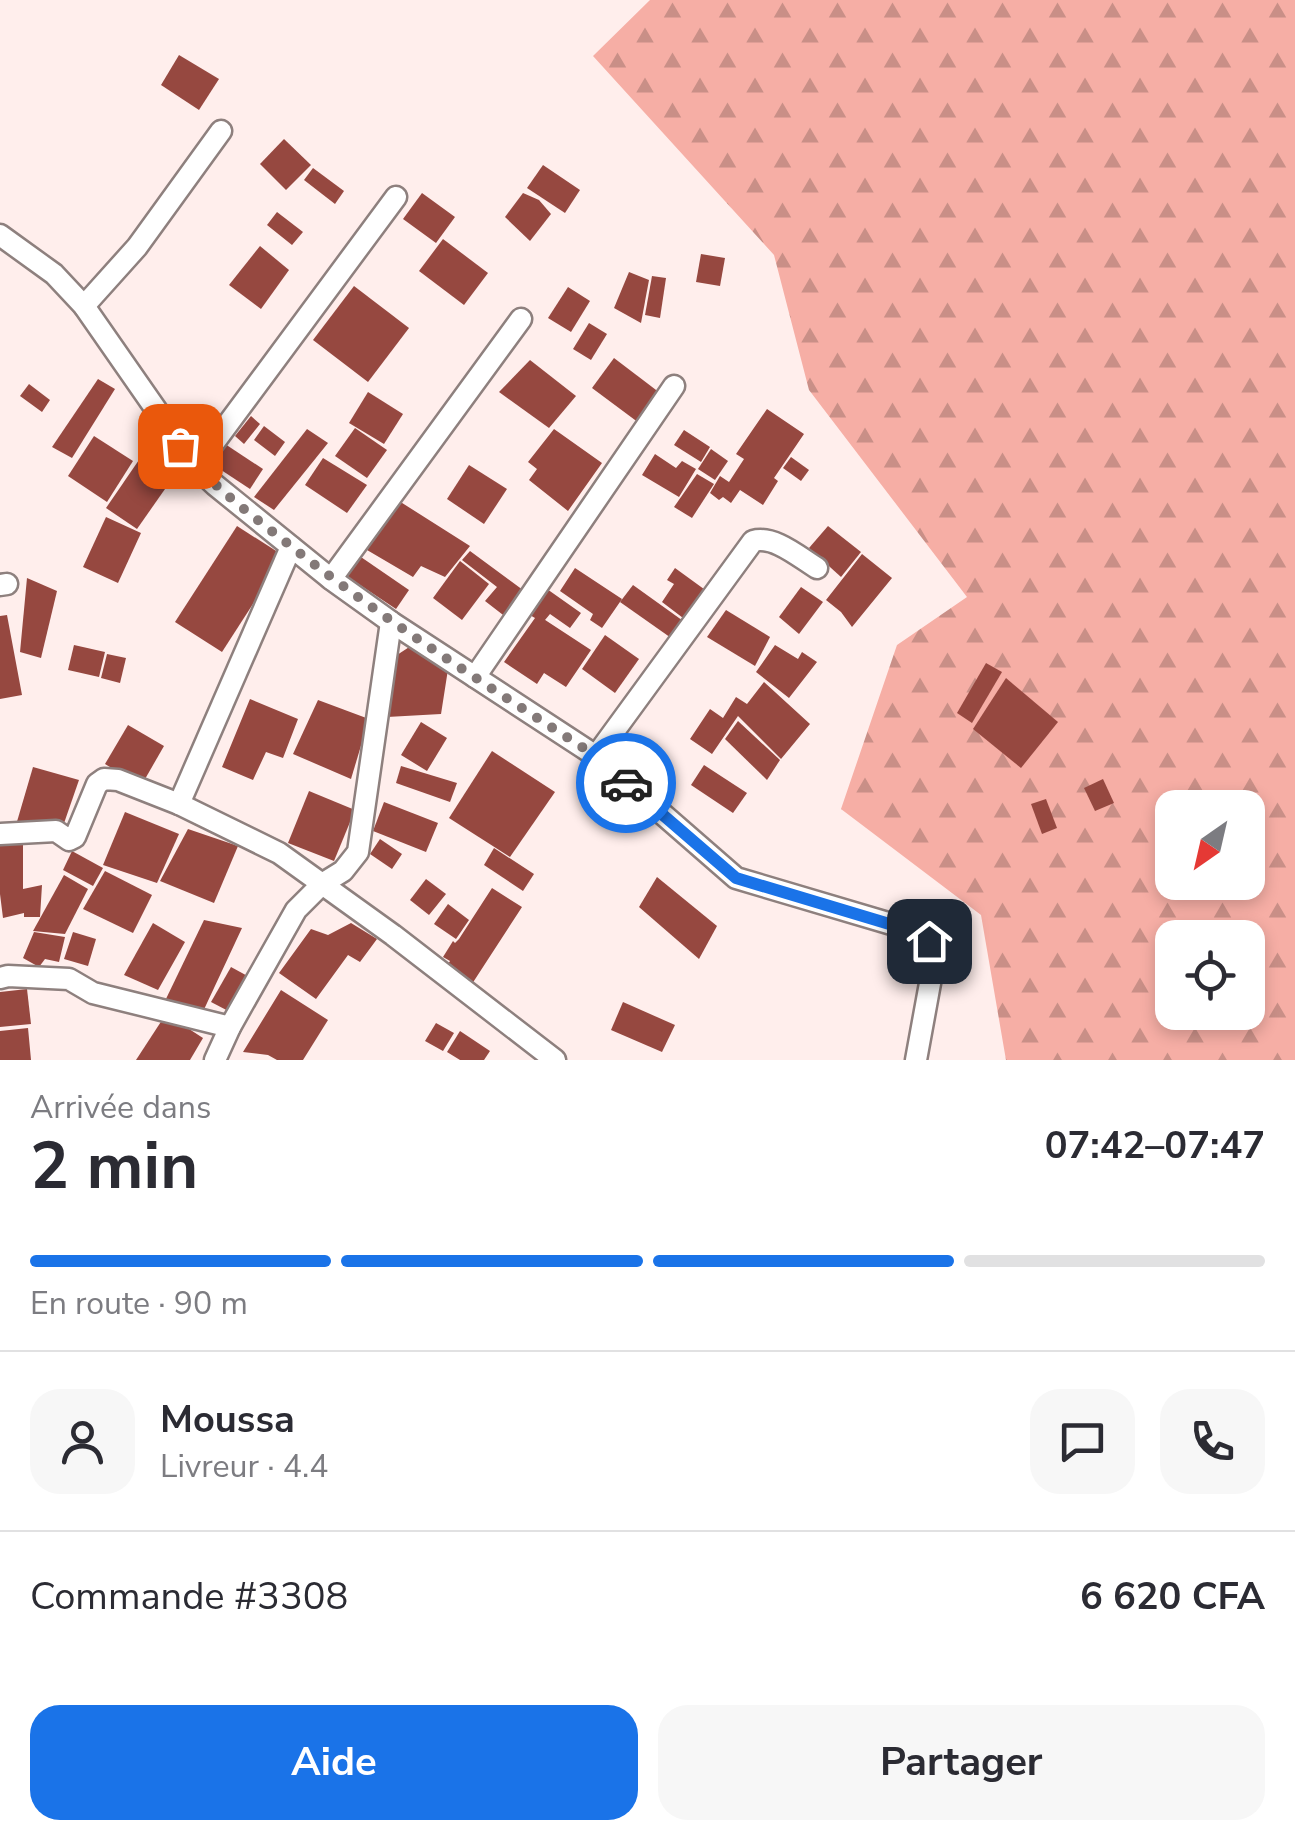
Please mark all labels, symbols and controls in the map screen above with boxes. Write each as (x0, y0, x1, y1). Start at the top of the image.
pin (138, 404, 223, 489)
icon: bag (153, 419, 208, 474)
courier (576, 733, 676, 833)
icon: car (599, 756, 654, 811)
north arrow (1155, 790, 1265, 900)
map controls (1155, 790, 1265, 1030)
pin (887, 899, 972, 984)
icon: home (902, 914, 957, 969)
button: locate (1155, 920, 1265, 1030)
text: Arrivée dans (30, 1086, 211, 1129)
text: 07:42–07:47 (1045, 1120, 1265, 1171)
text: 2 min (30, 1122, 198, 1211)
text: En route · 90 m (30, 1282, 248, 1325)
button: person (30, 1389, 135, 1494)
button: chat (1030, 1389, 1135, 1494)
button: phone (1160, 1389, 1265, 1494)
text: Moussa (160, 1394, 295, 1445)
text: Livreur · 4.4 (160, 1445, 328, 1488)
text: Commande #3308 (30, 1571, 348, 1622)
text: 6 620 CFA (1080, 1571, 1265, 1622)
button: Aide (30, 1705, 638, 1820)
button: Partager (658, 1705, 1265, 1820)

